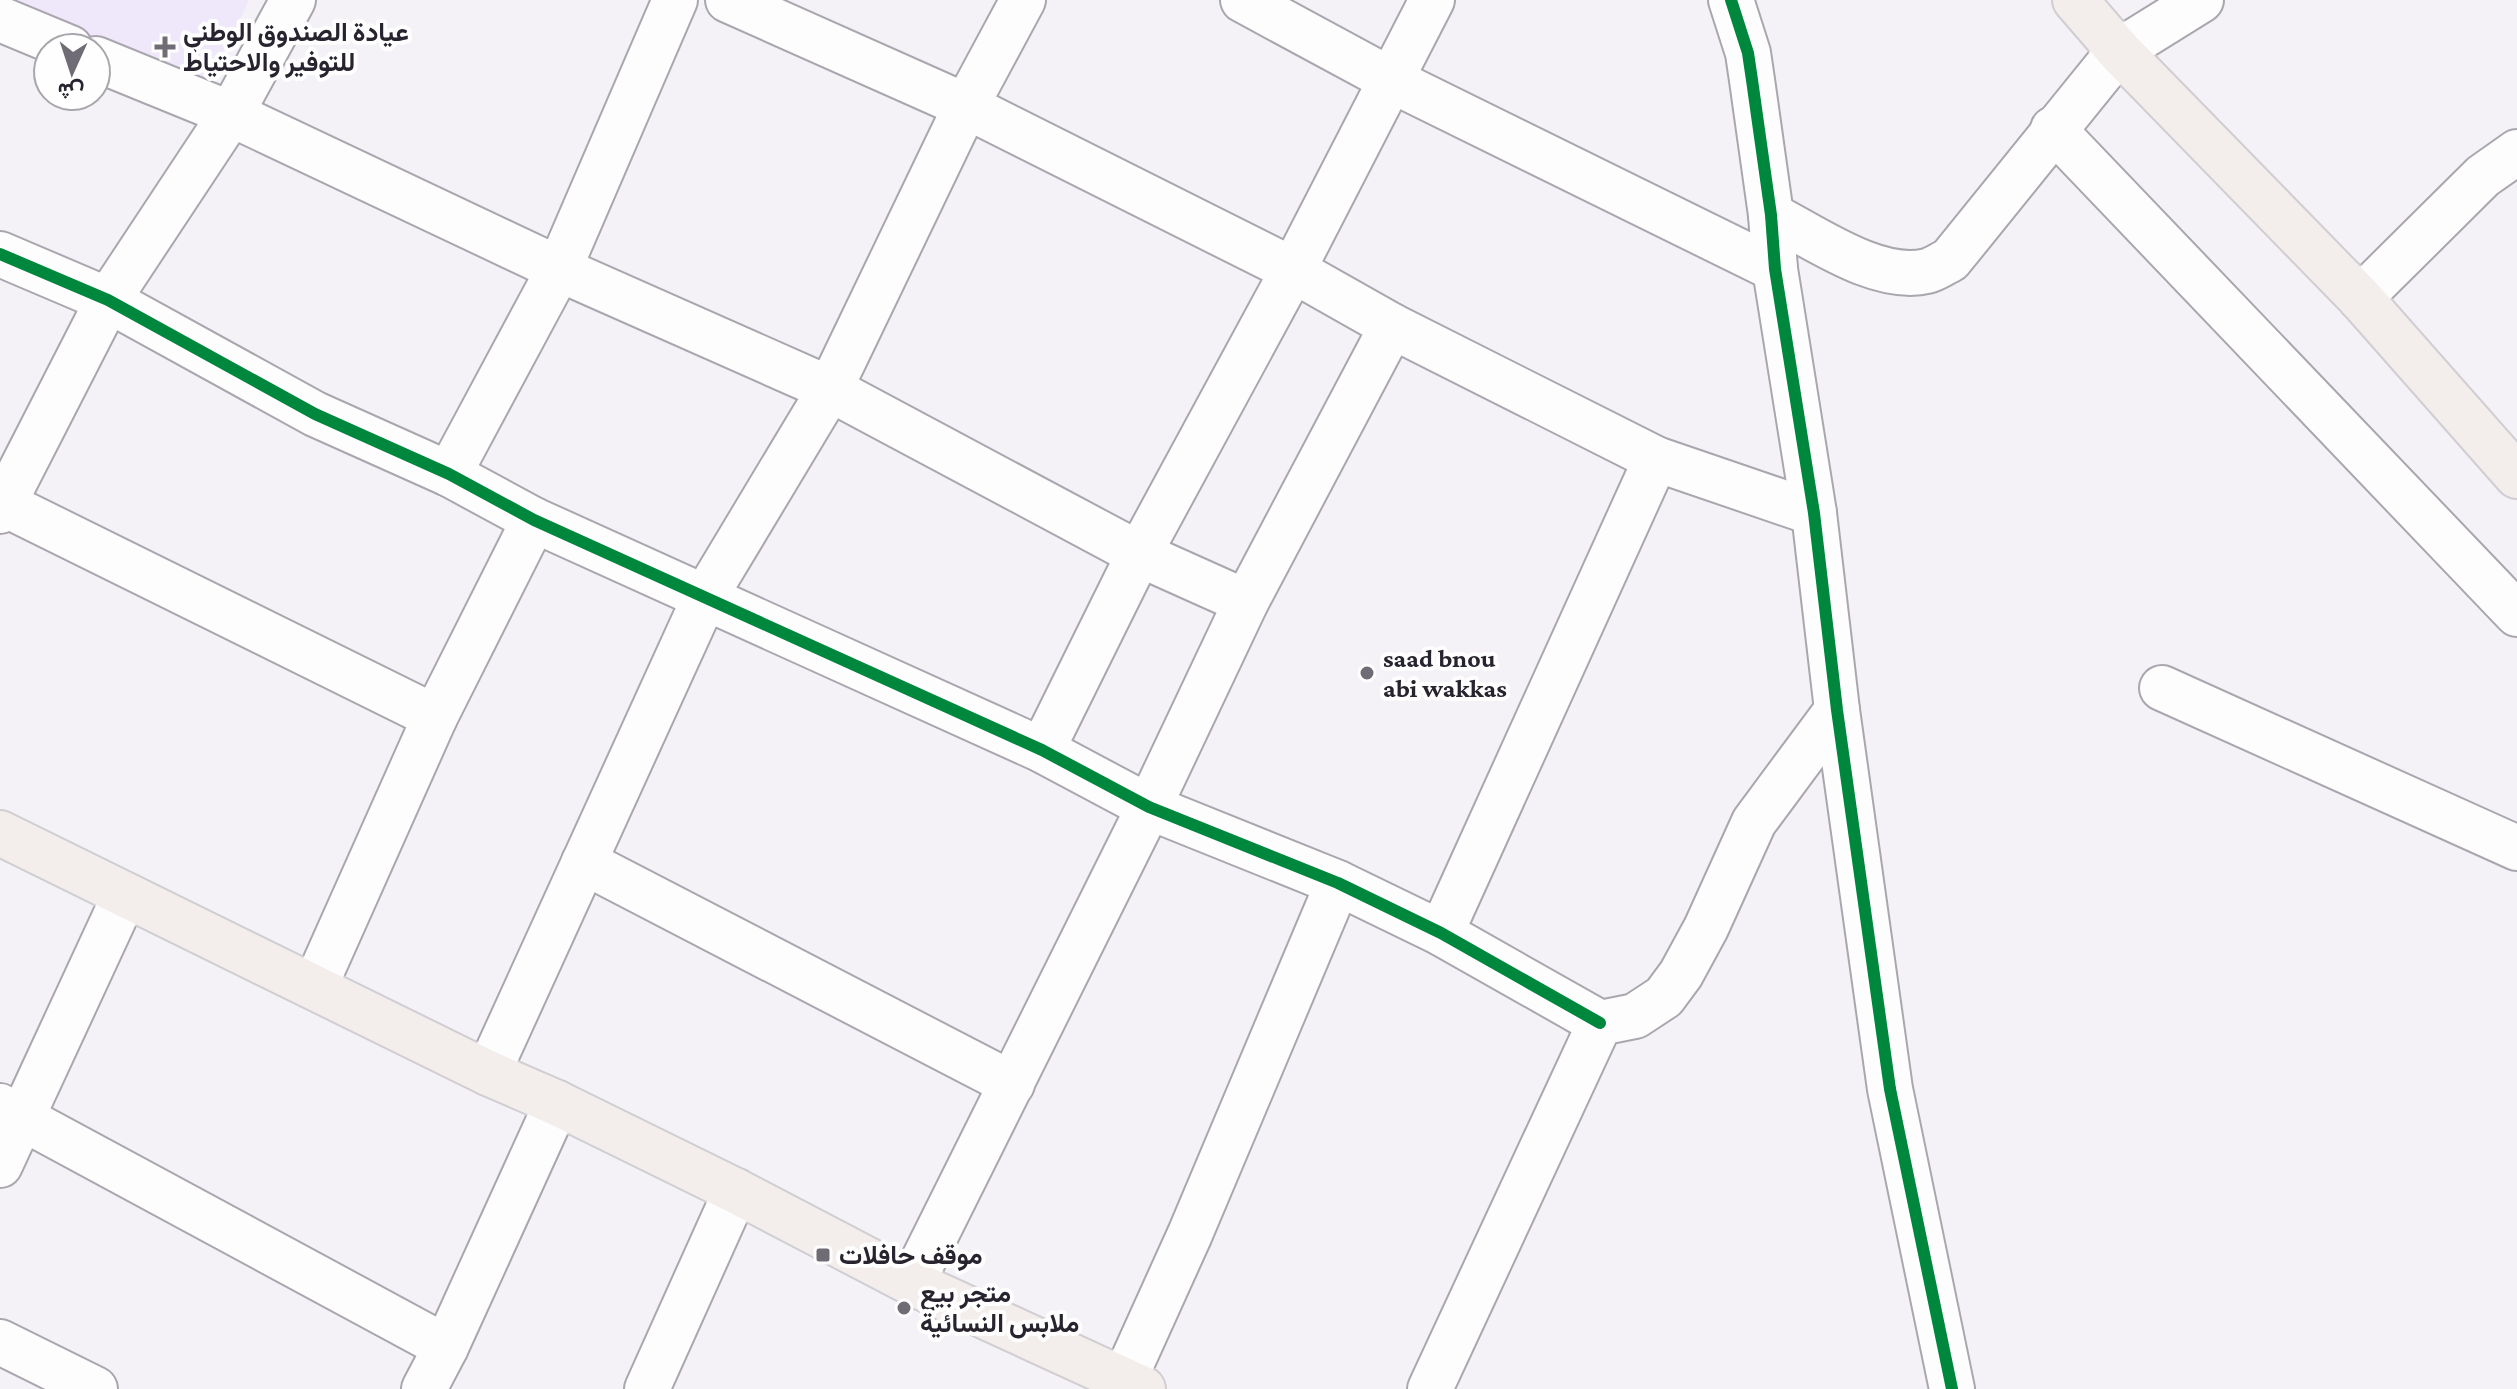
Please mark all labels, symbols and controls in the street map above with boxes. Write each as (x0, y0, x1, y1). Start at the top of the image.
place label: عيادة الصندوق الوطني للتوفير والاحتياط (183, 18, 409, 78)
north arrow (32, 32, 112, 112)
marker: عيادة الصندوق الوطني للتوفير والاحتياط (154, 36, 176, 58)
text: ش (57, 77, 85, 105)
place label: saad bnou abi wakkas (1383, 644, 1507, 703)
marker: saad bnou abi wakkas (1358, 664, 1376, 682)
place label: موقف حافلات (839, 1241, 983, 1271)
marker: موقف حافلات (814, 1246, 832, 1264)
place label: متجر بيع ملابس النسائية (920, 1279, 1079, 1339)
marker: متجر بيع ملابس النسائية (895, 1299, 913, 1317)

